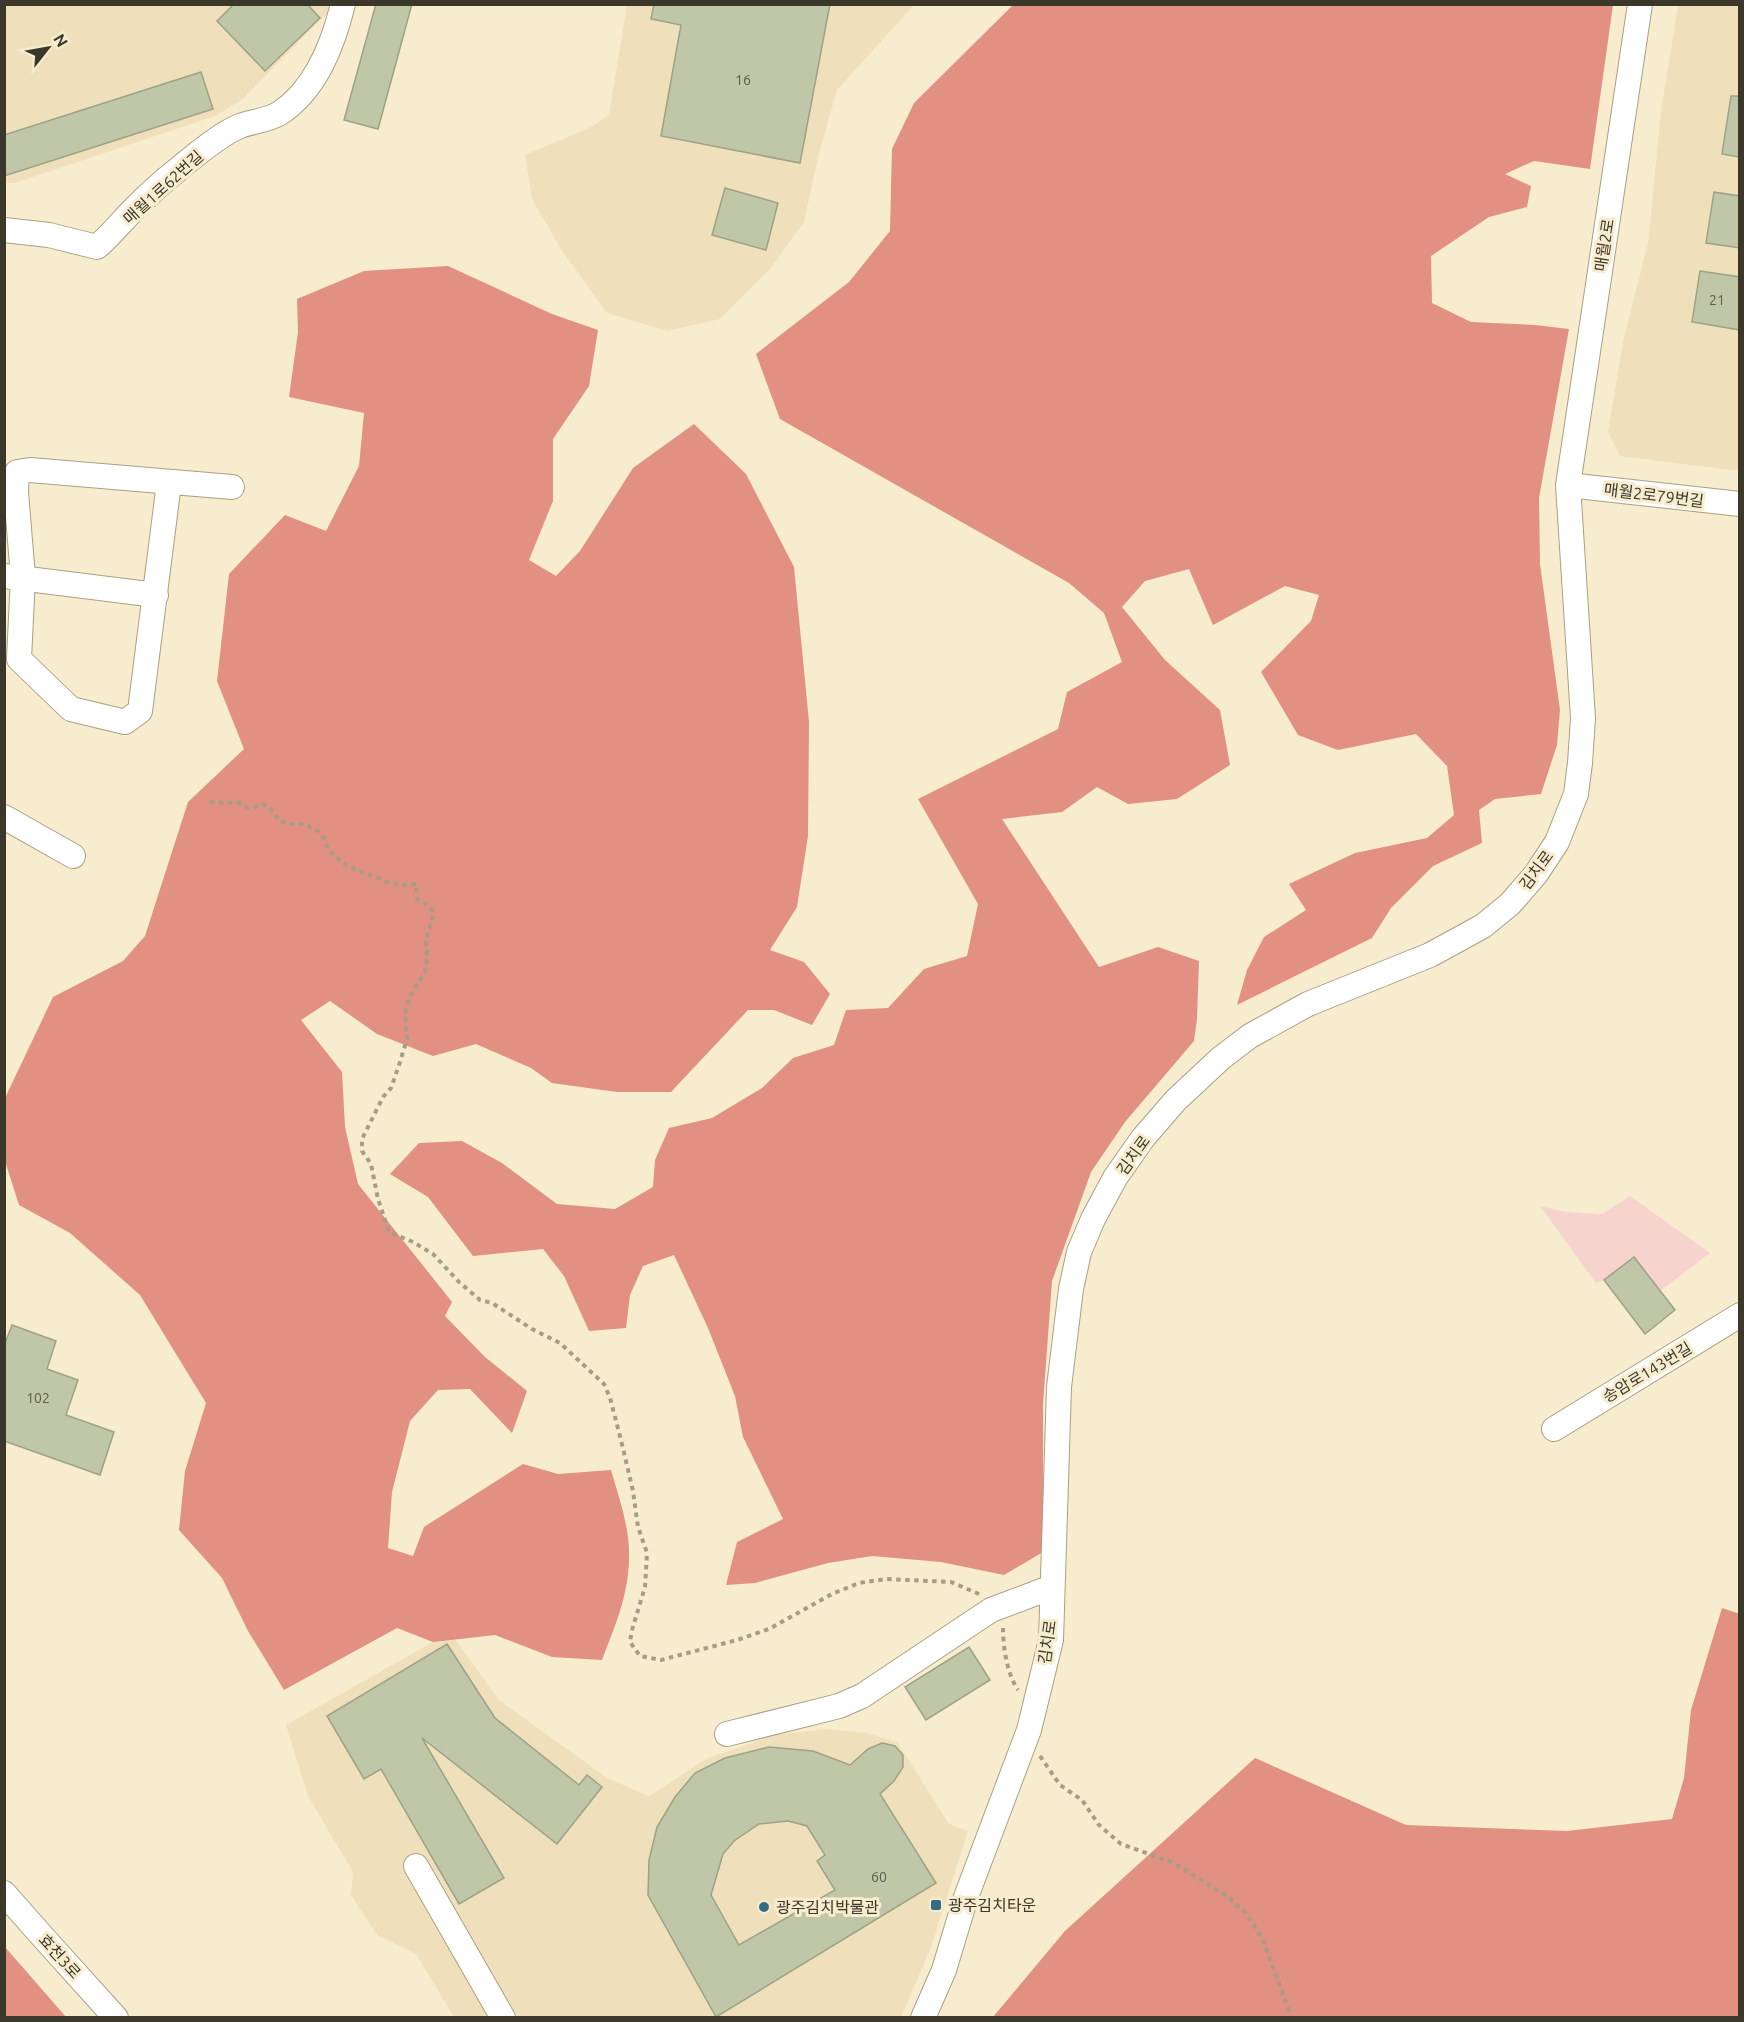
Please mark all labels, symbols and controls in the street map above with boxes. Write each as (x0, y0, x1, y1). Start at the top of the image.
north arrow (18, 18, 78, 78)
text: N (50, 31, 72, 50)
house number: 16 (735, 72, 751, 88)
street label: 매월1로62번길 (120, 147, 206, 227)
street label: 매월2로 (1591, 217, 1617, 273)
house number: 21 (1709, 292, 1725, 308)
street label: 매월2로79번길 (1603, 480, 1705, 510)
street label: 김치로 (1516, 847, 1557, 893)
street label: 김치로 (1113, 1132, 1153, 1178)
street label: 송암로143번길 (1599, 1338, 1695, 1406)
house number: 102 (26, 1390, 50, 1406)
street label: 김치로 (1035, 1619, 1059, 1665)
house number: 60 (871, 1869, 887, 1885)
place label: 광주김치타운 (948, 1896, 1036, 1914)
place label: 광주김치박물관 (776, 1898, 879, 1916)
marker: 광주김치타운 (929, 1898, 943, 1912)
marker: 광주김치박물관 (757, 1900, 771, 1914)
street label: 효천3로 (36, 1930, 85, 1982)

